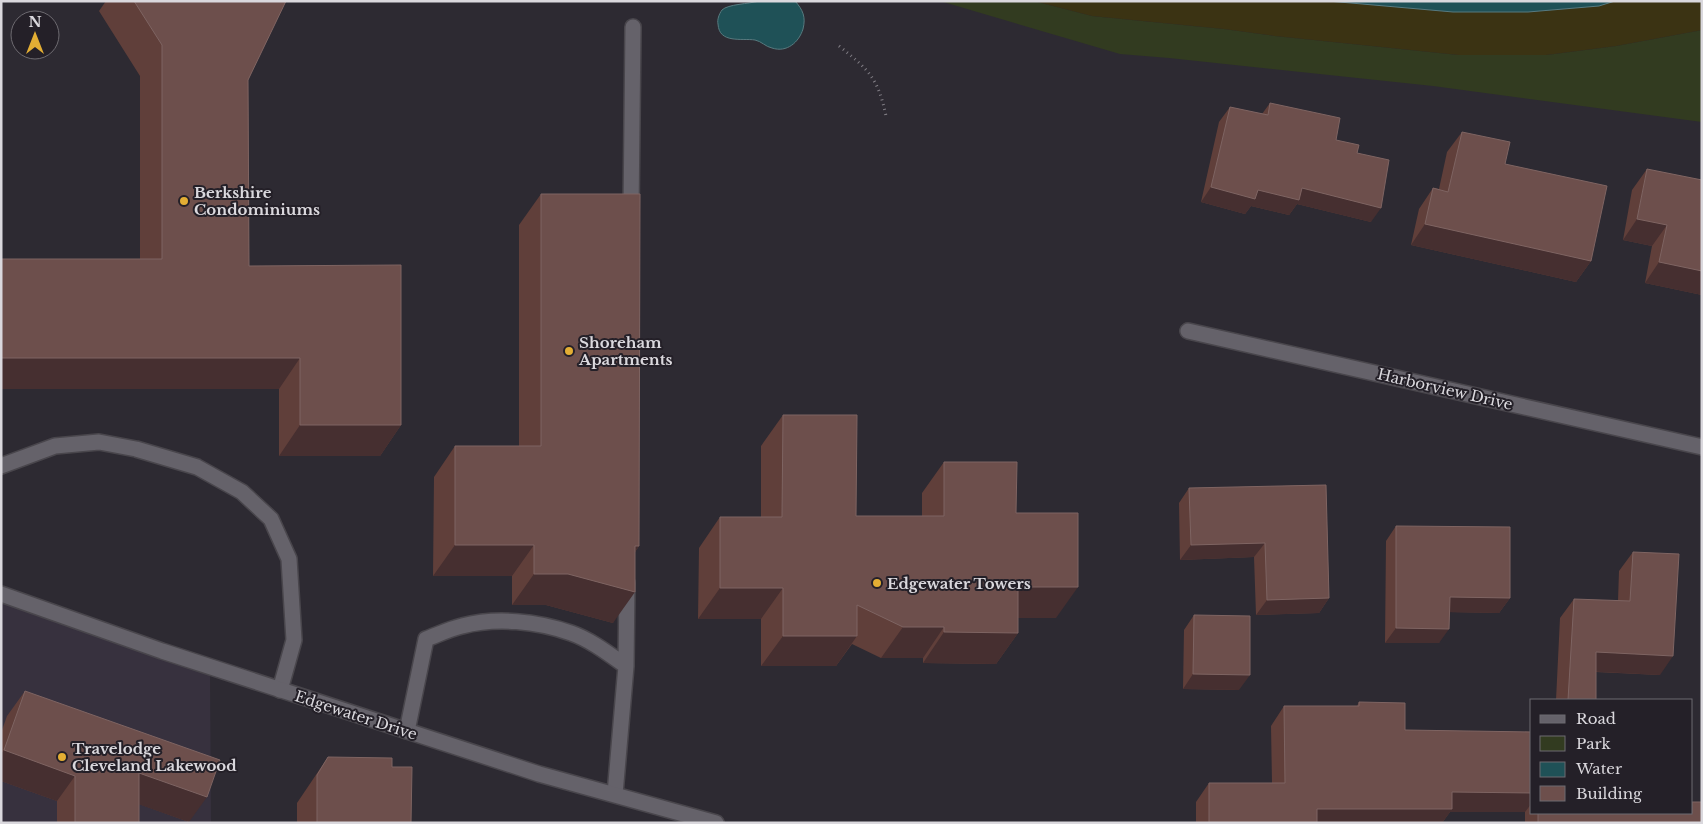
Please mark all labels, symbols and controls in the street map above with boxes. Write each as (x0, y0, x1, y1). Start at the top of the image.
north arrow (10, 10, 60, 60)
text: N (28, 13, 42, 31)
place label: Berkshire Condominiums (194, 183, 320, 219)
marker: Berkshire Condominiums (178, 195, 190, 207)
place label: Shoreham Apartments (578, 333, 672, 369)
marker: Shoreham Apartments (563, 345, 575, 357)
street label: Harborview Drive (1375, 364, 1515, 414)
place label: Edgewater Towers (887, 574, 1031, 593)
marker: Edgewater Towers (871, 577, 883, 589)
street label: Edgewater Drive (292, 686, 420, 744)
legend (1530, 699, 1693, 814)
text: Road (1576, 709, 1616, 728)
text: Park (1576, 734, 1612, 753)
place label: Travelodge Cleveland Lakewood (72, 739, 237, 775)
marker: Travelodge Cleveland Lakewood (56, 751, 68, 763)
text: Water (1575, 759, 1623, 778)
text: Building (1576, 784, 1643, 803)

